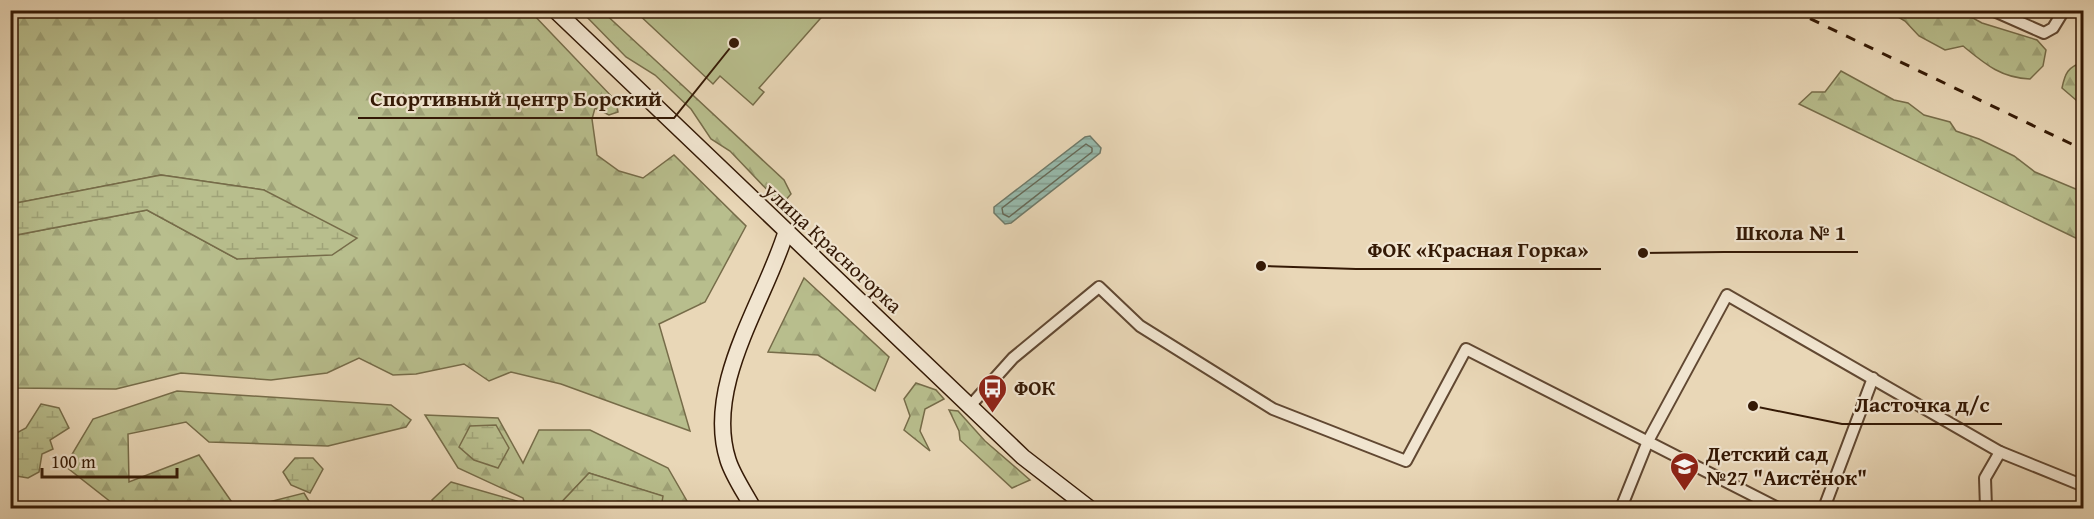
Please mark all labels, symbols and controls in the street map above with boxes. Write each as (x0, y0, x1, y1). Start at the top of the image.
callout: Спортивный центр Борский (358, 78, 674, 118)
text: Спортивный центр Борский (370, 82, 662, 114)
street label: улица Красногорка (756, 174, 910, 320)
callout: Школа № 1 (1724, 212, 1858, 252)
text: Школа № 1 (1736, 216, 1846, 248)
callout: ФОК «Красная Горка» (1356, 229, 1601, 269)
text: ФОК «Красная Горка» (1367, 233, 1589, 265)
bus stop icon: ФОК (977, 372, 1009, 414)
place label: ФОК (1014, 372, 1056, 403)
callout: Ласточка д/с (1842, 384, 2002, 424)
text: Ласточка д/с (1854, 388, 1990, 420)
place label: Детский сад №27 "Аистёнок" (1705, 438, 1867, 493)
scale bar (42, 441, 177, 479)
text: 100 m (51, 448, 96, 475)
school or university icon: Детский сад №27 "Аистёнок" (1669, 450, 1701, 492)

